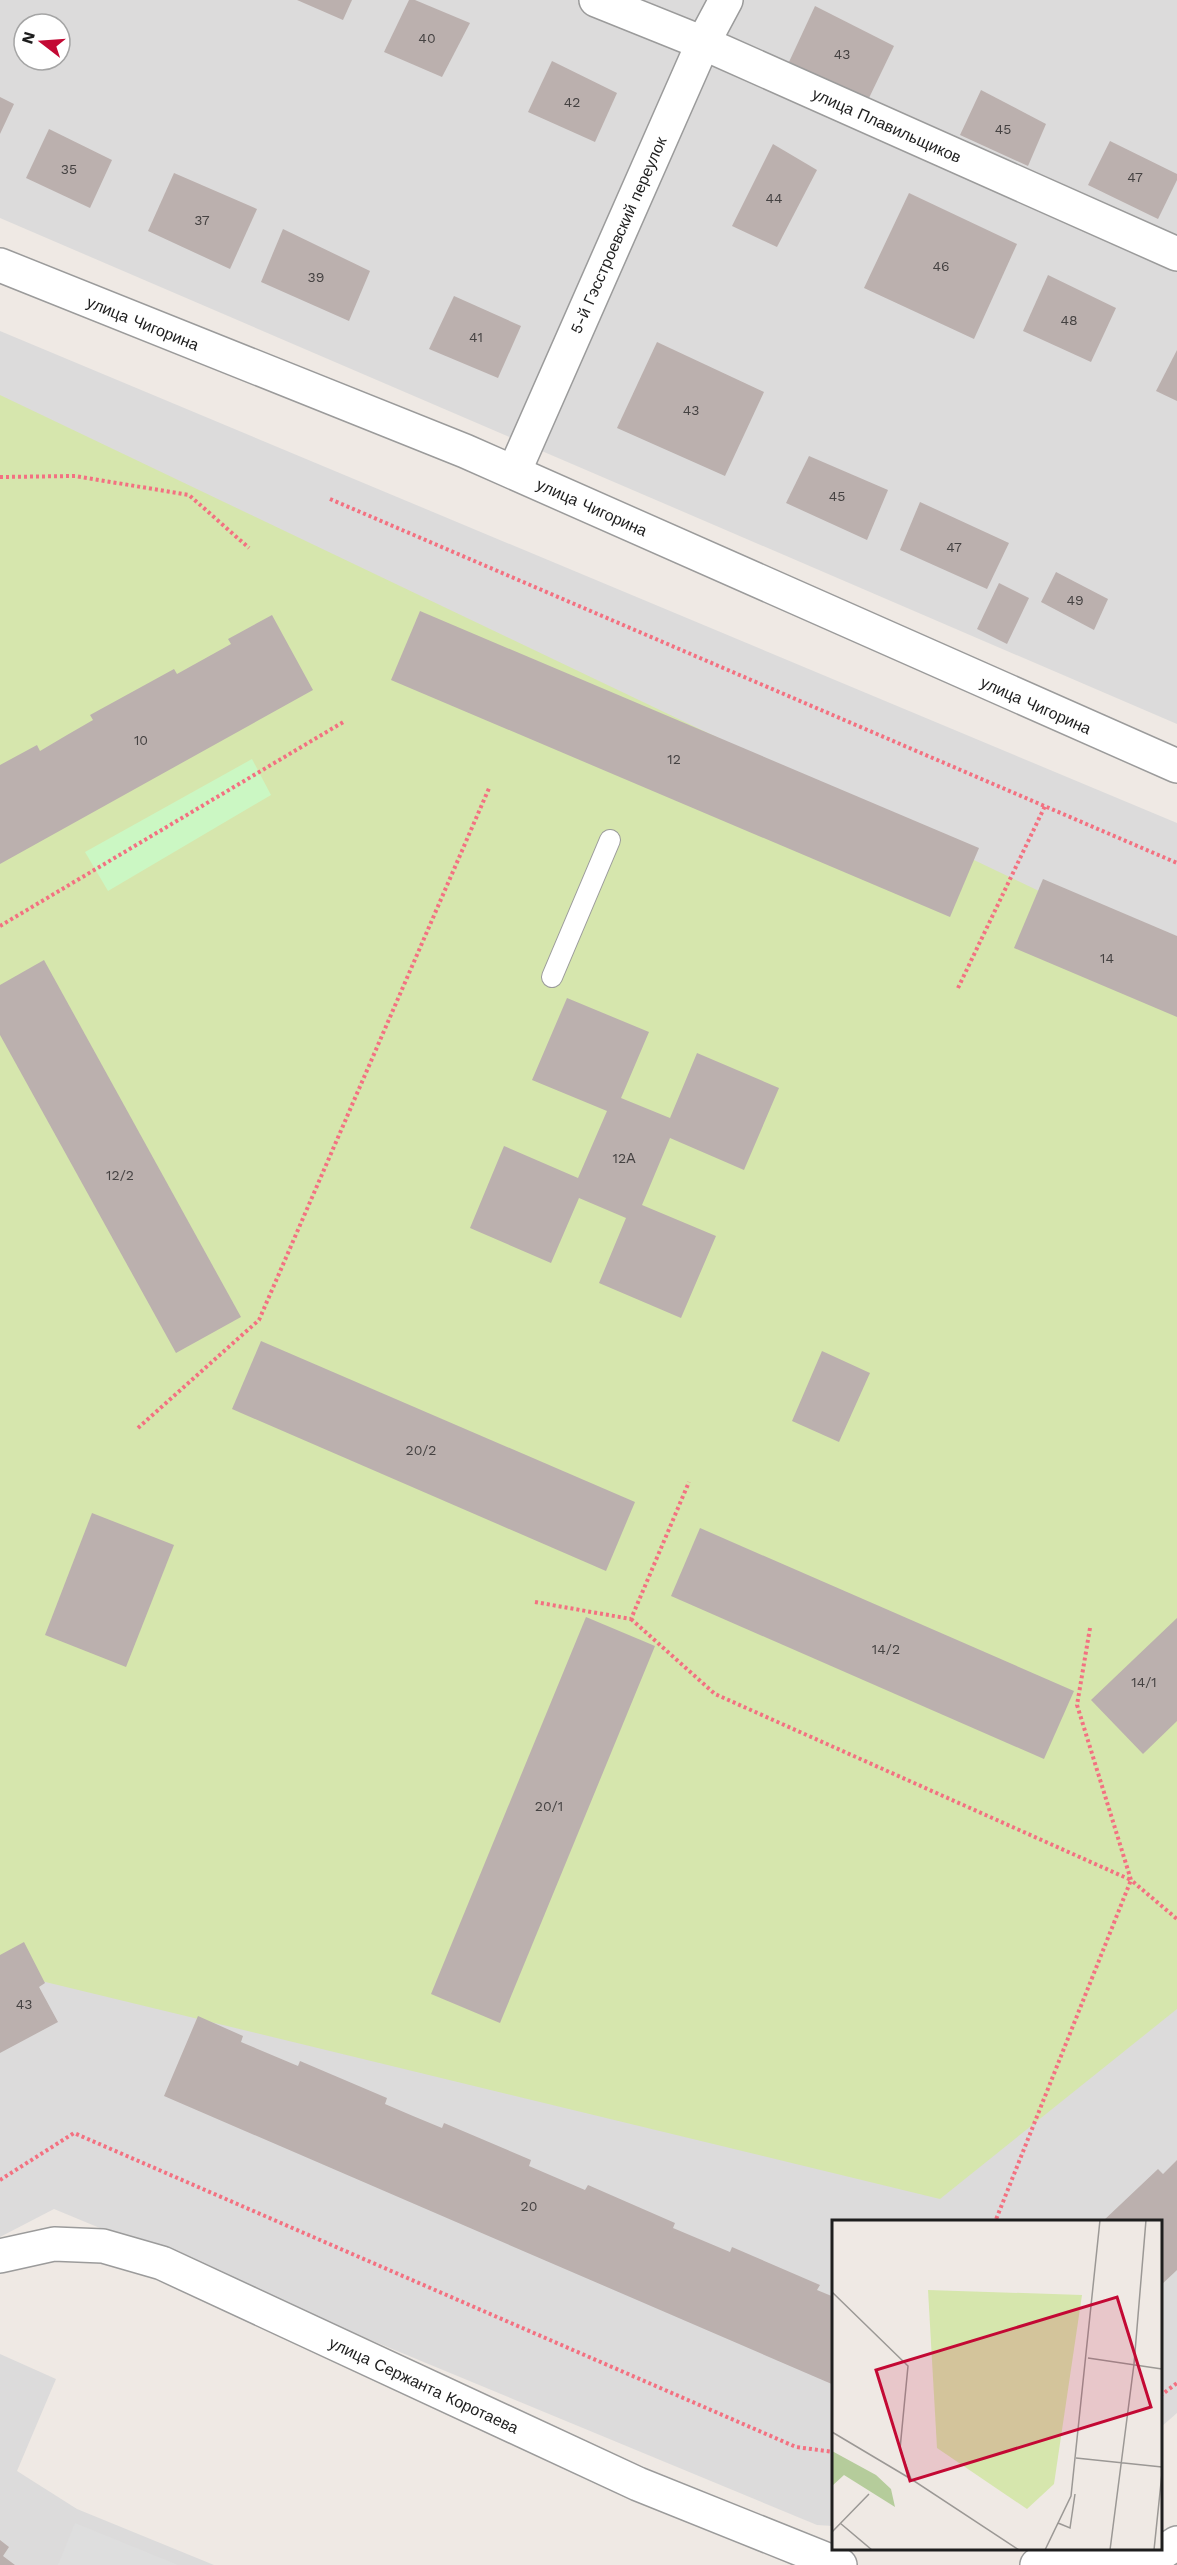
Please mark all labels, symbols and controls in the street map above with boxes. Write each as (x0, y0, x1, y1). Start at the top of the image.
north arrow (12, 12, 72, 72)
text: N (17, 29, 39, 46)
house number: 40 (418, 30, 436, 46)
house number: 43 (834, 46, 850, 62)
street label: улица Плавильщиков (809, 84, 964, 167)
house number: 42 (564, 94, 580, 110)
house number: 45 (995, 121, 1011, 137)
street label: 5-й Гэсстроевский переулок (566, 133, 671, 337)
house number: 35 (61, 161, 77, 177)
house number: 47 (1127, 169, 1143, 185)
house number: 44 (765, 190, 783, 206)
house number: 37 (194, 212, 210, 228)
house number: 46 (932, 258, 950, 274)
house number: 39 (308, 269, 324, 285)
street label: улица Чигорина (84, 292, 202, 355)
house number: 48 (1060, 312, 1078, 328)
house number: 41 (469, 329, 483, 345)
house number: 43 (683, 402, 699, 418)
street label: улица Чигорина (534, 475, 650, 540)
house number: 45 (829, 488, 845, 504)
house number: 47 (946, 539, 962, 555)
house number: 49 (1066, 592, 1084, 608)
street label: улица Чигорина (978, 673, 1094, 738)
house number: 10 (134, 732, 148, 748)
house number: 12 (667, 751, 681, 767)
house number: 14 (1100, 950, 1114, 966)
house number: 12А (613, 1150, 636, 1166)
house number: 12/2 (106, 1167, 134, 1183)
house number: 20/2 (406, 1442, 436, 1458)
house number: 14/2 (872, 1641, 900, 1657)
house number: 14/1 (1131, 1674, 1157, 1690)
house number: 20/1 (535, 1798, 563, 1814)
house number: 43 (16, 1996, 32, 2012)
house number: 20 (521, 2198, 537, 2214)
inset map (832, 2220, 1162, 2550)
street label: улица Сержанта Коротаева (326, 2333, 521, 2438)

